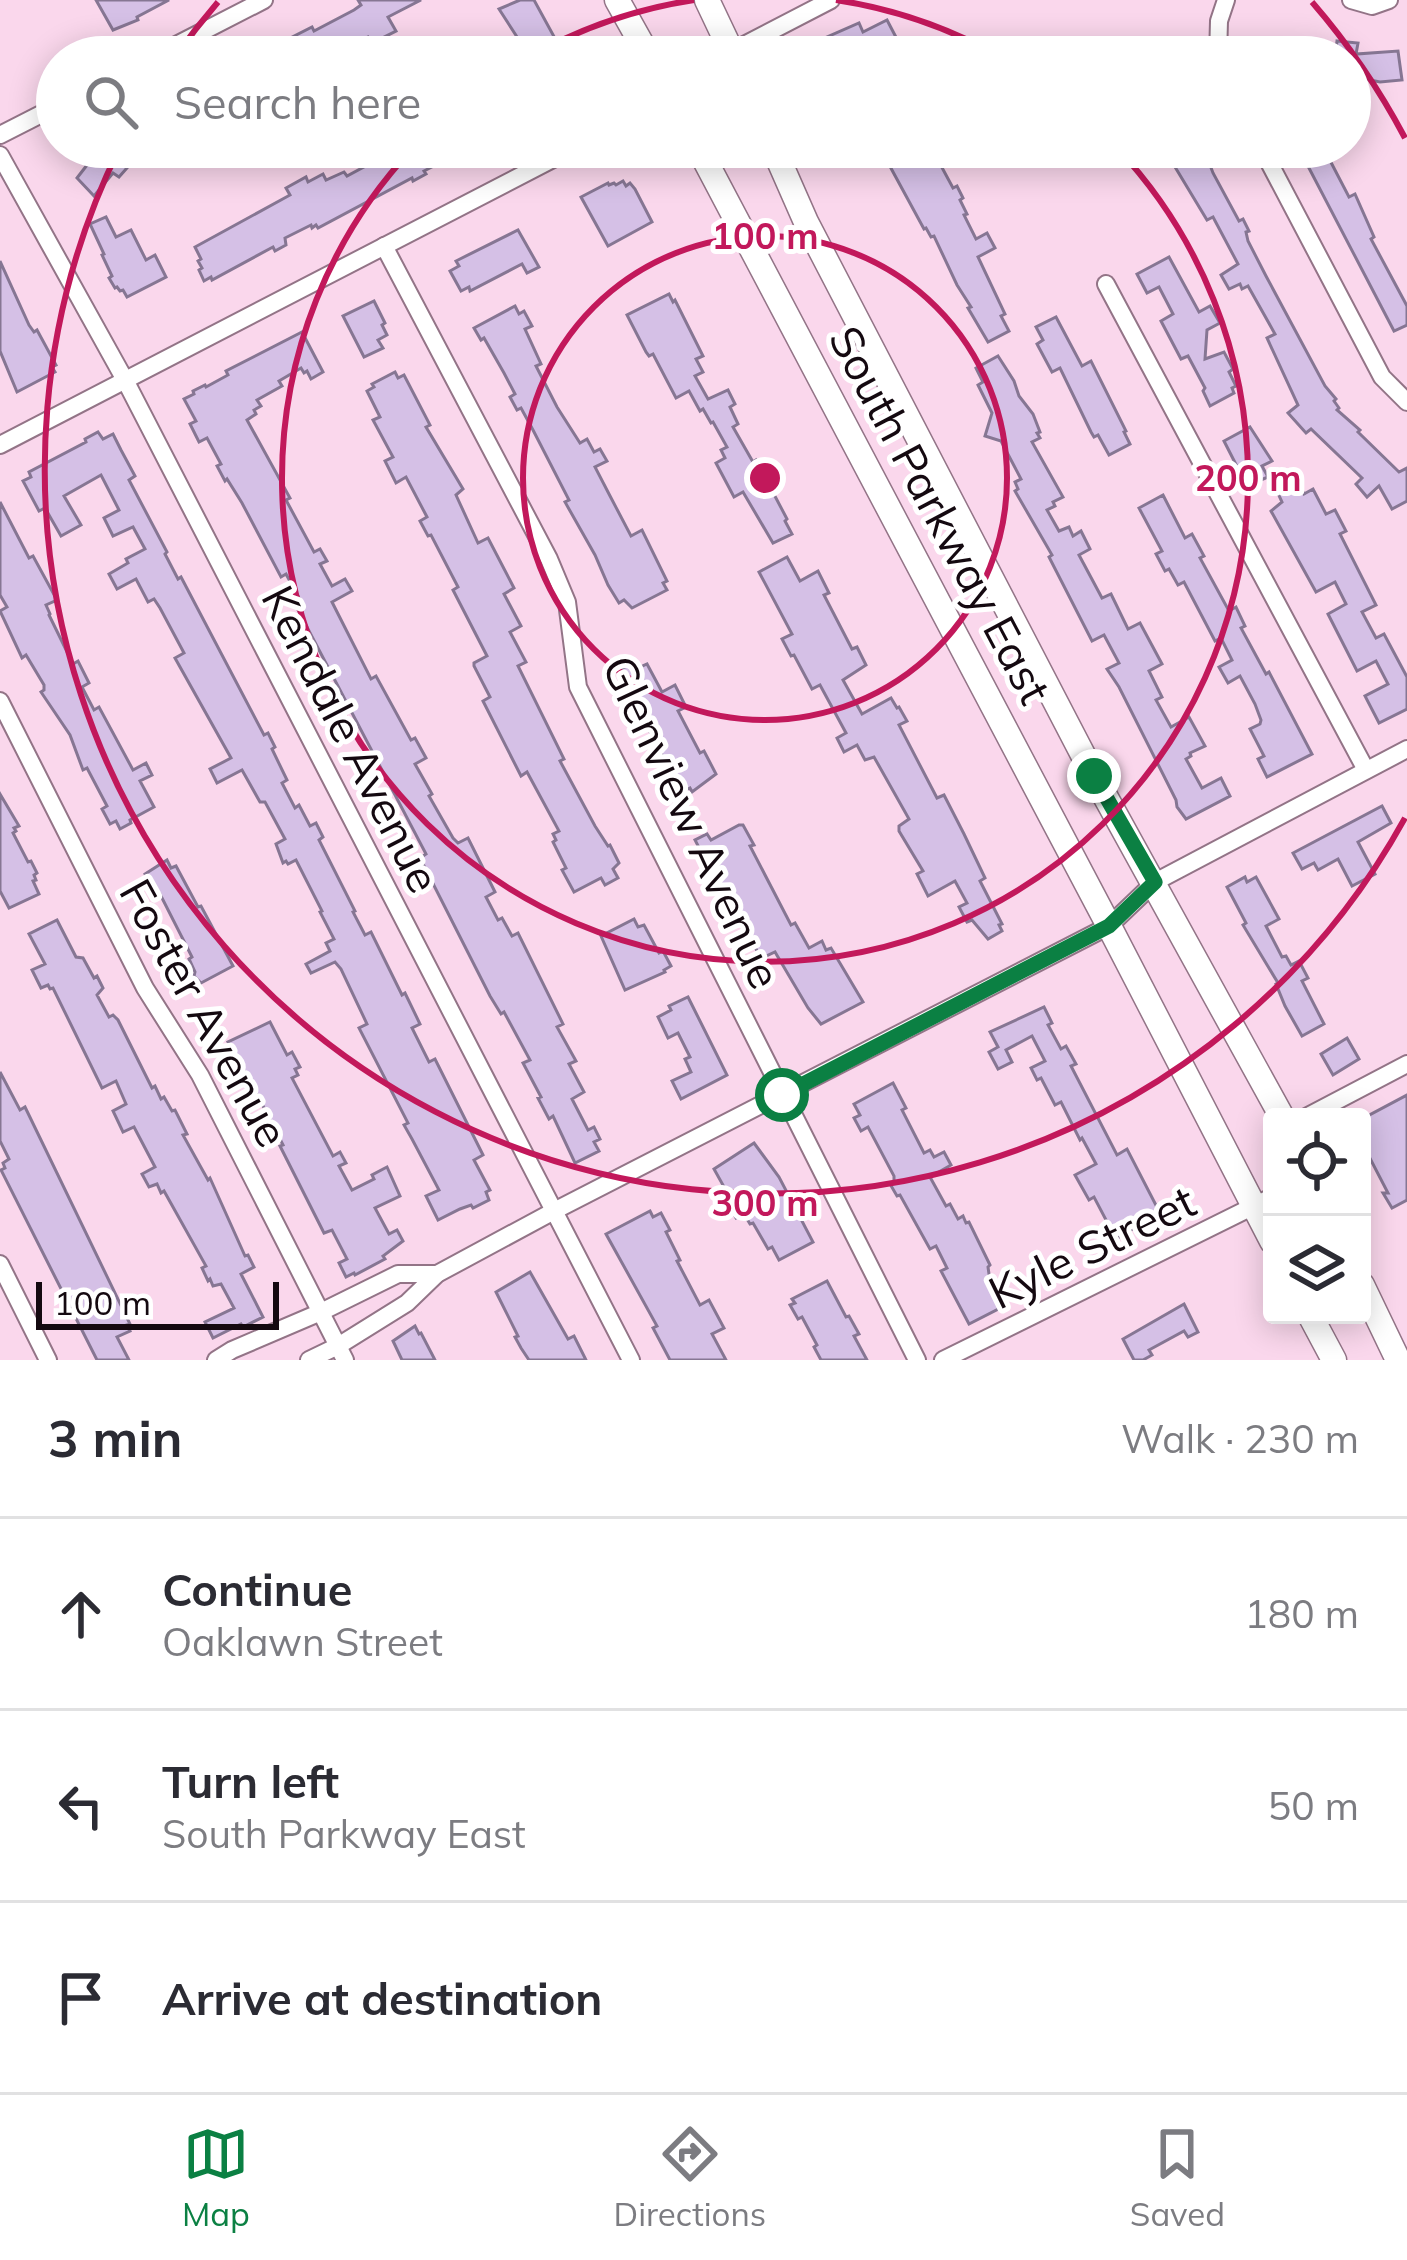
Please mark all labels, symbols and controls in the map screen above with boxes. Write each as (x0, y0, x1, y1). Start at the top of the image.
search box (36, 36, 1371, 168)
icon: search (78, 69, 144, 135)
text: Search here (174, 74, 421, 130)
text: 100 m (711, 213, 819, 258)
street label: South Parkway East (818, 316, 1064, 713)
text: 200 m (1194, 455, 1302, 500)
centre of rings (744, 457, 786, 499)
street label: Kendale Avenue (251, 576, 453, 901)
street label: Glenview Avenue (591, 646, 794, 997)
route end (1067, 749, 1121, 803)
street label: Foster Avenue (108, 869, 301, 1156)
route start (755, 1068, 809, 1122)
map controls (1263, 1108, 1371, 1324)
button: locate (1263, 1108, 1371, 1216)
street label: Kyle Street (979, 1172, 1204, 1320)
text: 300 m (711, 1180, 819, 1225)
button: layers (1263, 1216, 1371, 1324)
scale bar (36, 1276, 279, 1329)
text: 100 m (54, 1282, 151, 1323)
text: 3 min (48, 1406, 183, 1470)
text: Walk · 230 m (1121, 1414, 1359, 1463)
text: Continue (162, 1561, 352, 1617)
icon: ahead (48, 1581, 114, 1647)
text: 180 m (1244, 1589, 1359, 1638)
text: Oaklawn Street (162, 1617, 443, 1666)
text: Turn left (162, 1753, 339, 1809)
icon: left (48, 1773, 114, 1839)
text: 50 m (1268, 1781, 1359, 1830)
text: South Parkway East (162, 1809, 526, 1858)
icon: arrive (48, 1965, 114, 2031)
text: Arrive at destination (162, 1970, 602, 2026)
tab: Map (182, 2121, 250, 2234)
tab: Directions (614, 2121, 766, 2234)
tab: Saved (1130, 2121, 1225, 2234)

